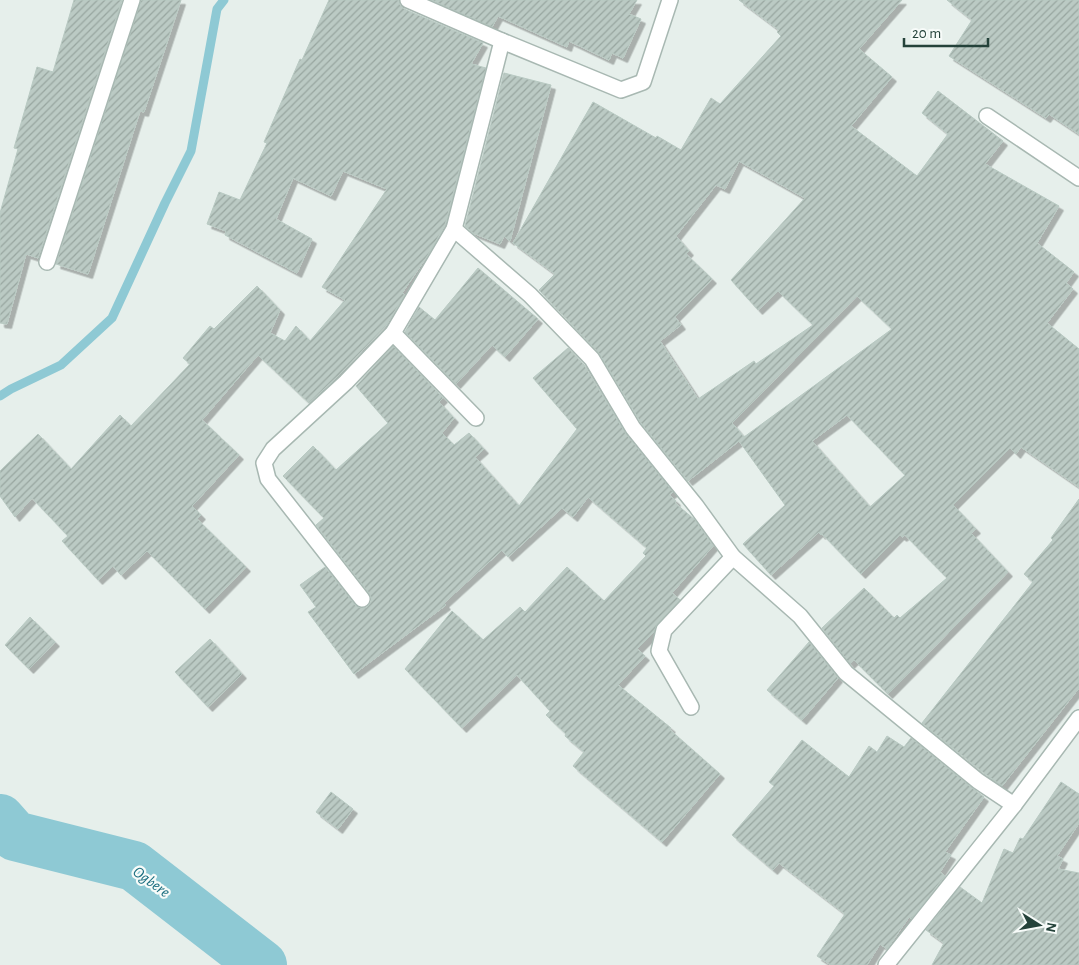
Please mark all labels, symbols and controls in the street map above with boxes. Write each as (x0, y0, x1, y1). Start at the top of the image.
scale bar (904, 15, 988, 47)
text: 20 m (912, 26, 941, 41)
water label: Ogbere (130, 863, 173, 900)
north arrow (1014, 900, 1064, 950)
text: N (1043, 921, 1059, 933)

